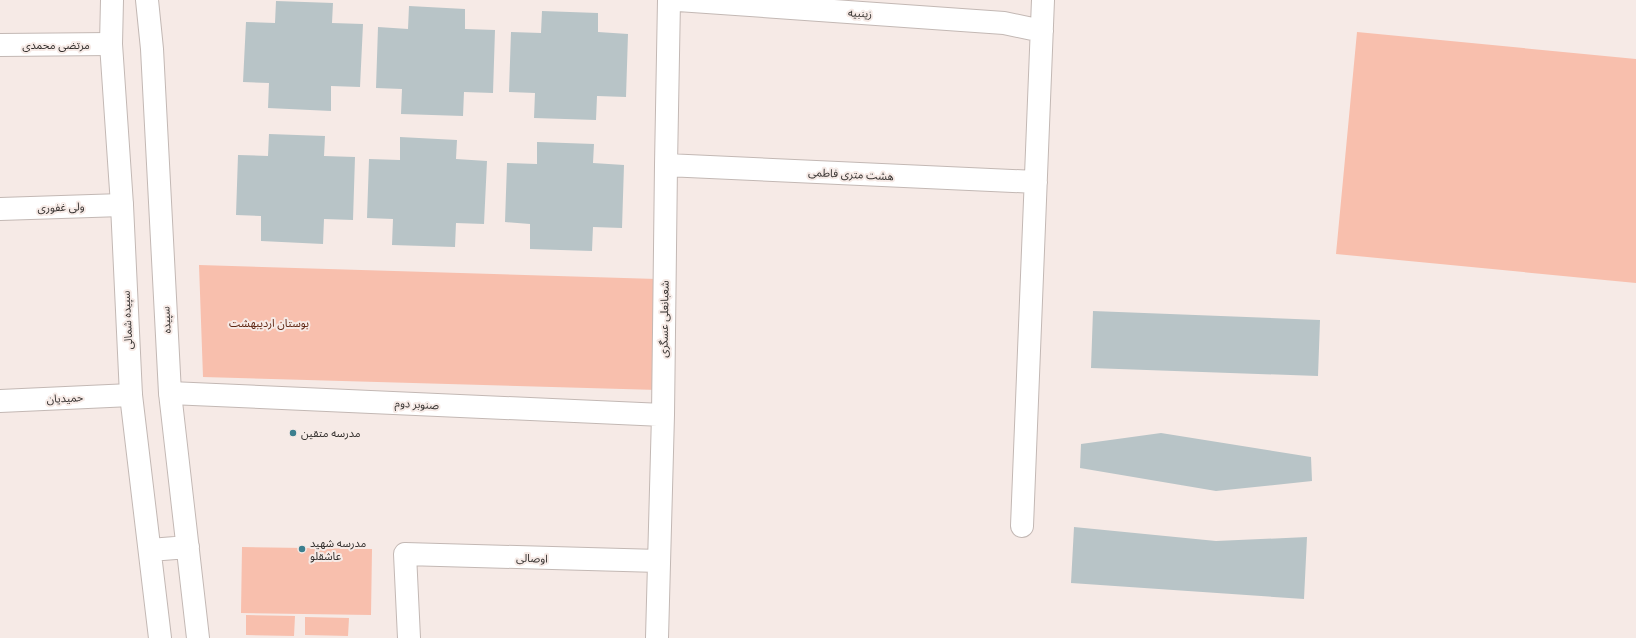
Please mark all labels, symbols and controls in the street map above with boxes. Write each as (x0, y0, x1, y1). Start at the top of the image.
street label: زینبیه (848, 6, 872, 21)
street label: مرتضی محمدی (22, 39, 90, 52)
street label: هشت متری فاطمی (808, 166, 894, 183)
street label: ولی غفوری (37, 200, 85, 215)
street label: شعبانعلی عسگری (657, 280, 672, 358)
street label: سپیده شمالی (119, 290, 137, 350)
street label: سپیده (159, 306, 175, 334)
park label: بوستان اردیبهشت (229, 317, 309, 330)
street label: حمیدیان (46, 391, 84, 406)
street label: صنوبر دوم (394, 397, 440, 413)
place label: مدرسه متقین (301, 427, 361, 440)
marker: مدرسه متقین (288, 428, 298, 438)
place label: مدرسه شهید عاشقلو (310, 537, 366, 563)
marker: مدرسه شهید عاشقلو (297, 544, 307, 554)
street label: اوصالی (516, 551, 548, 566)

